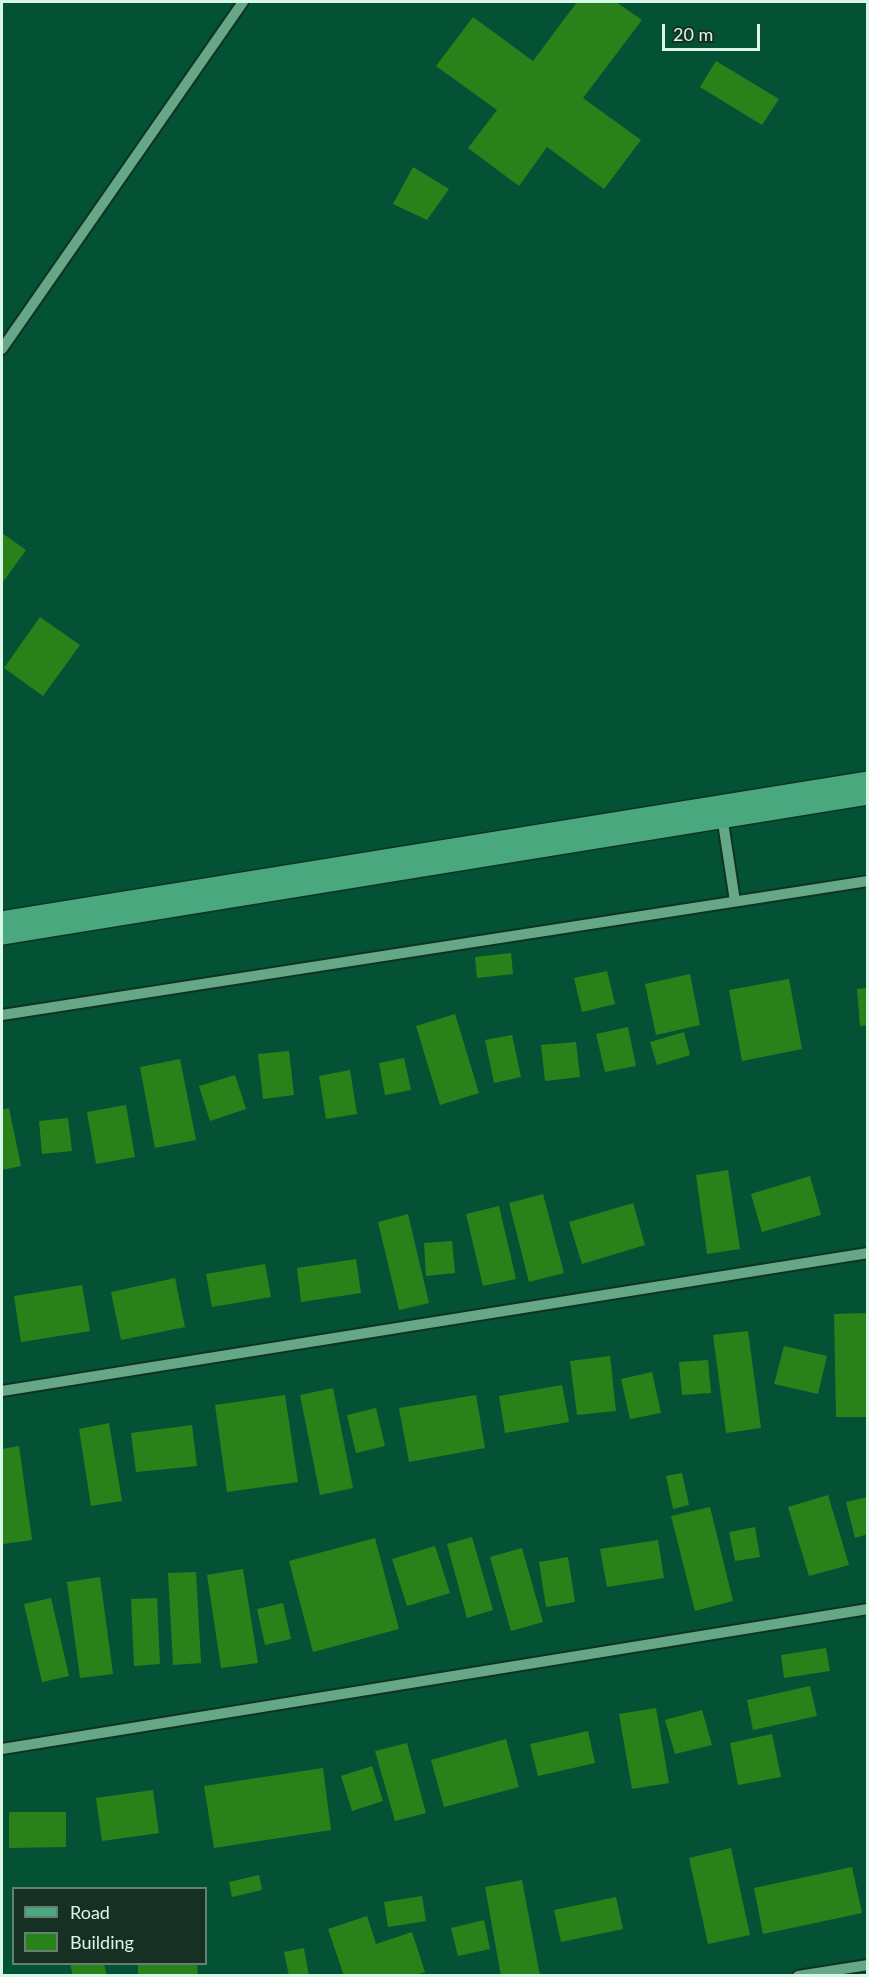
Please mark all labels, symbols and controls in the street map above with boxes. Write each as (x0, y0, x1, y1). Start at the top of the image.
scale bar (665, 12, 762, 50)
text: 20 m (673, 23, 713, 45)
legend (12, 1887, 207, 1965)
text: Road (70, 1901, 110, 1923)
text: Building (70, 1931, 134, 1953)

